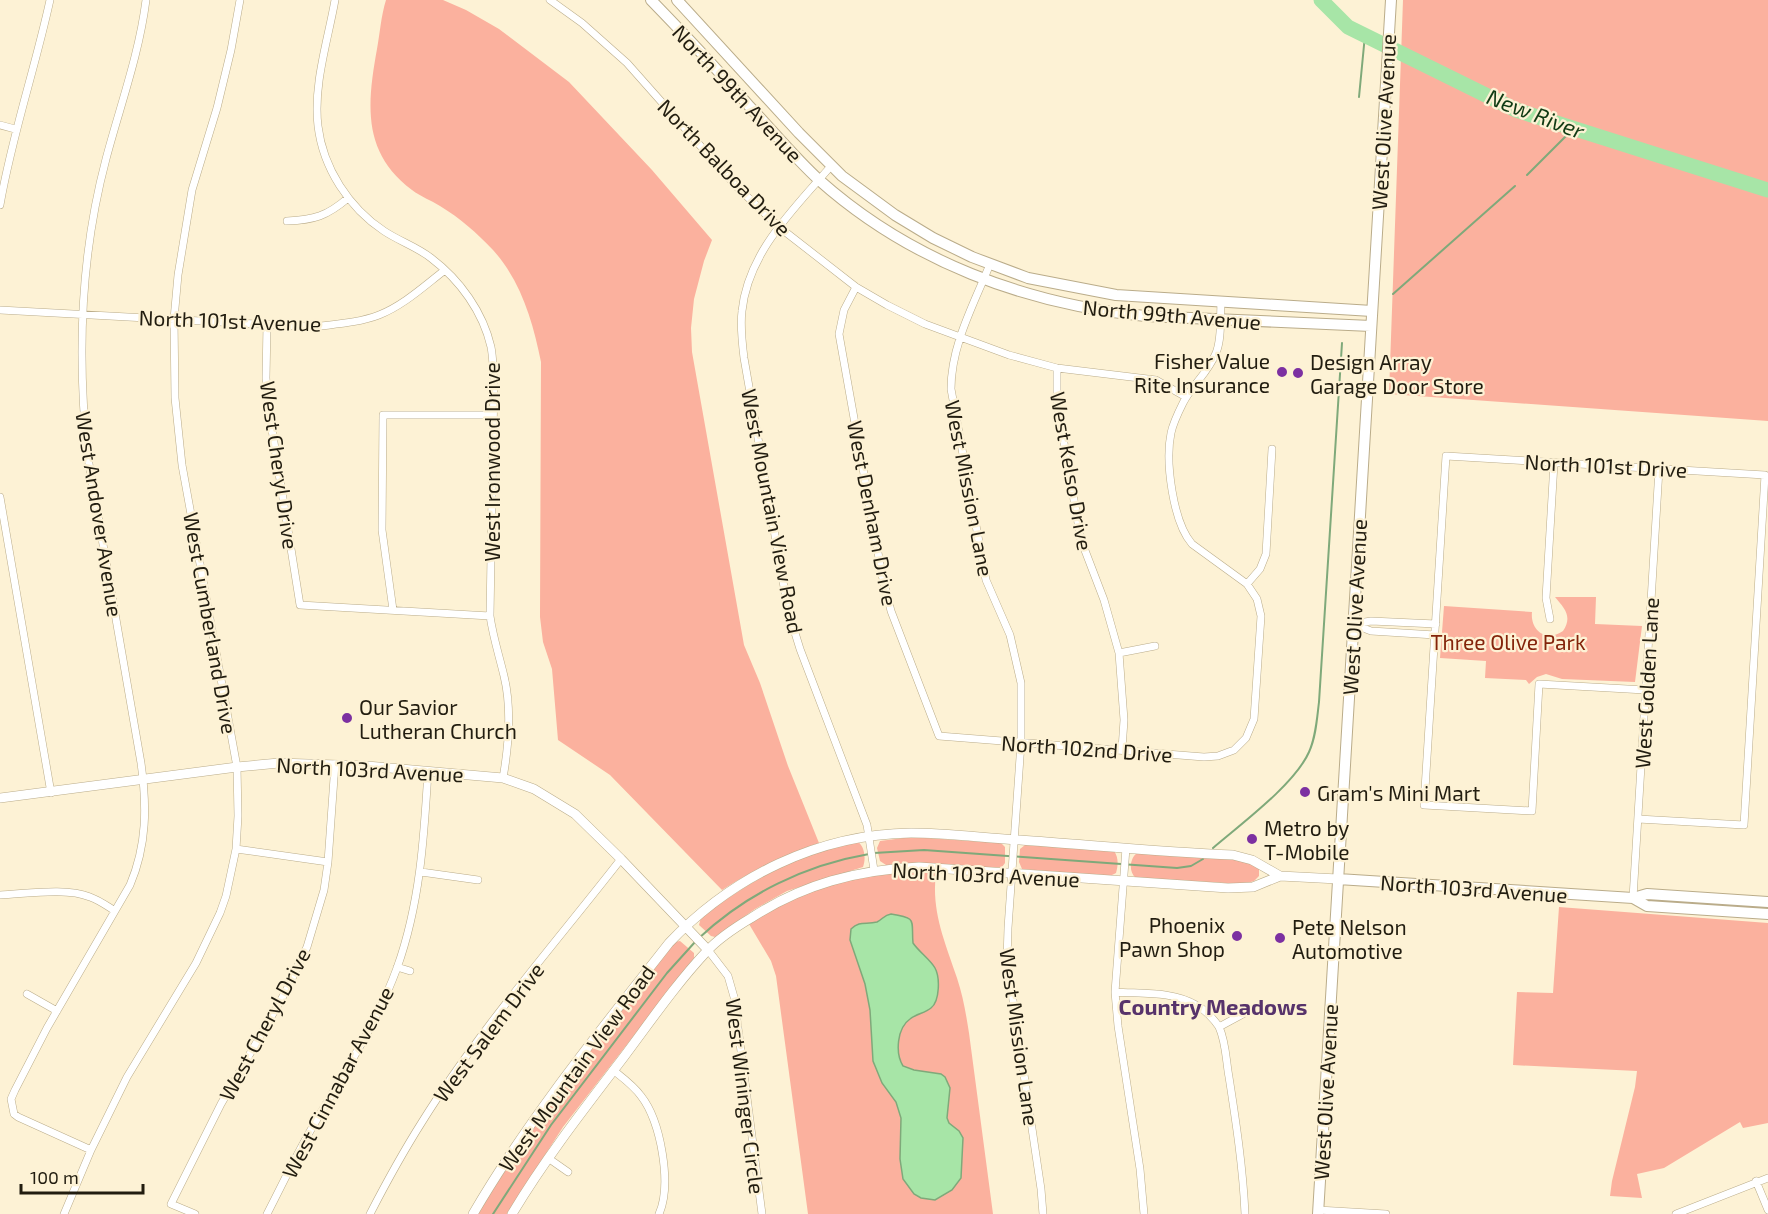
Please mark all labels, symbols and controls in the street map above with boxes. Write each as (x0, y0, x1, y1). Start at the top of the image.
street label: North 99th Avenue (668, 19, 808, 167)
street label: West Olive Avenue (1366, 33, 1400, 211)
water label: New River (1484, 83, 1589, 144)
street label: North Balboa Drive (653, 93, 797, 241)
street label: North 99th Avenue (1082, 294, 1262, 334)
street label: North 101st Avenue (138, 304, 322, 336)
place label: Fisher Value Rite Insurance (1134, 348, 1270, 397)
place label: Design Array Garage Door Store (1310, 349, 1484, 398)
street label: West Ironwood Drive (479, 362, 504, 562)
marker: Fisher Value Rite Insurance (1275, 365, 1289, 379)
marker: Design Array Garage Door Store (1291, 366, 1305, 380)
street label: West Cheryl Drive (256, 379, 304, 551)
street label: West Mountain View Road (737, 386, 809, 636)
street label: West Kelso Drive (1046, 390, 1098, 552)
street label: West Mission Lane (941, 398, 999, 578)
street label: West Andover Avenue (71, 410, 129, 618)
street label: West Denham Drive (843, 418, 903, 608)
street label: North 101st Drive (1524, 448, 1688, 482)
street label: West Cumberland Drive (179, 510, 243, 736)
street label: West Olive Avenue (1337, 518, 1371, 696)
street label: West Golden Lane (1629, 597, 1663, 769)
park label: Three Olive Park (1430, 629, 1586, 654)
place label: Our Savior Lutheran Church (359, 694, 517, 743)
marker: Our Savior Lutheran Church (340, 711, 354, 725)
street label: North 102nd Drive (1001, 730, 1173, 766)
street label: North 103rd Avenue (276, 752, 464, 786)
place label: Gram's Mini Mart (1317, 780, 1480, 805)
marker: Gram's Mini Mart (1298, 785, 1312, 799)
place label: Metro by T-Mobile (1264, 815, 1350, 864)
marker: Metro by T-Mobile (1245, 832, 1259, 846)
street label: North 103rd Avenue (892, 857, 1080, 891)
street label: North 103rd Avenue (1380, 869, 1568, 907)
place label: Phoenix Pawn Shop (1119, 912, 1225, 961)
place label: Pete Nelson Automotive (1292, 914, 1407, 963)
marker: Phoenix Pawn Shop (1230, 929, 1244, 943)
marker: Pete Nelson Automotive (1273, 931, 1287, 945)
street label: West Cheryl Drive (213, 943, 315, 1105)
street label: West Mission Lane (995, 947, 1045, 1127)
street label: West Salem Drive (427, 957, 549, 1107)
street label: West Mountain View Road (493, 960, 659, 1176)
street label: West Cinnabar Avenue (276, 982, 398, 1182)
district label: Country Meadows (1119, 993, 1307, 1020)
street label: West Wininger Circle (722, 997, 770, 1195)
street label: West Olive Avenue (1308, 1003, 1342, 1181)
scale bar (21, 1157, 142, 1195)
text: 100 m (30, 1166, 79, 1188)

